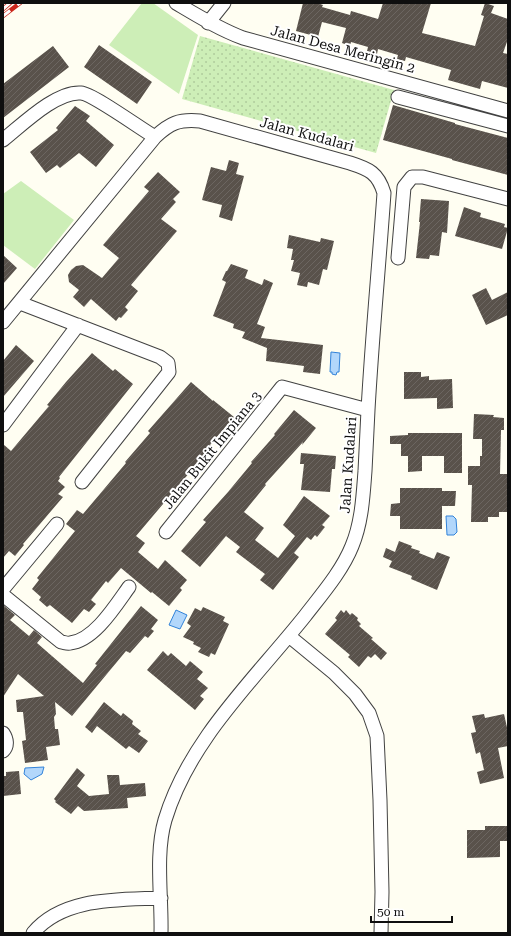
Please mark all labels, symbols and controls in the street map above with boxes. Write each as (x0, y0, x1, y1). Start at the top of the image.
street label: Jalan Desa Meringin 2 (269, 22, 417, 76)
street label: Jalan Kudalari (258, 114, 356, 154)
street label: Jalan Bukit Impiana 3 (160, 388, 265, 512)
street label: Jalan Kudalari (337, 416, 359, 514)
scale bar (371, 898, 452, 924)
text: 50 m (377, 905, 404, 919)

